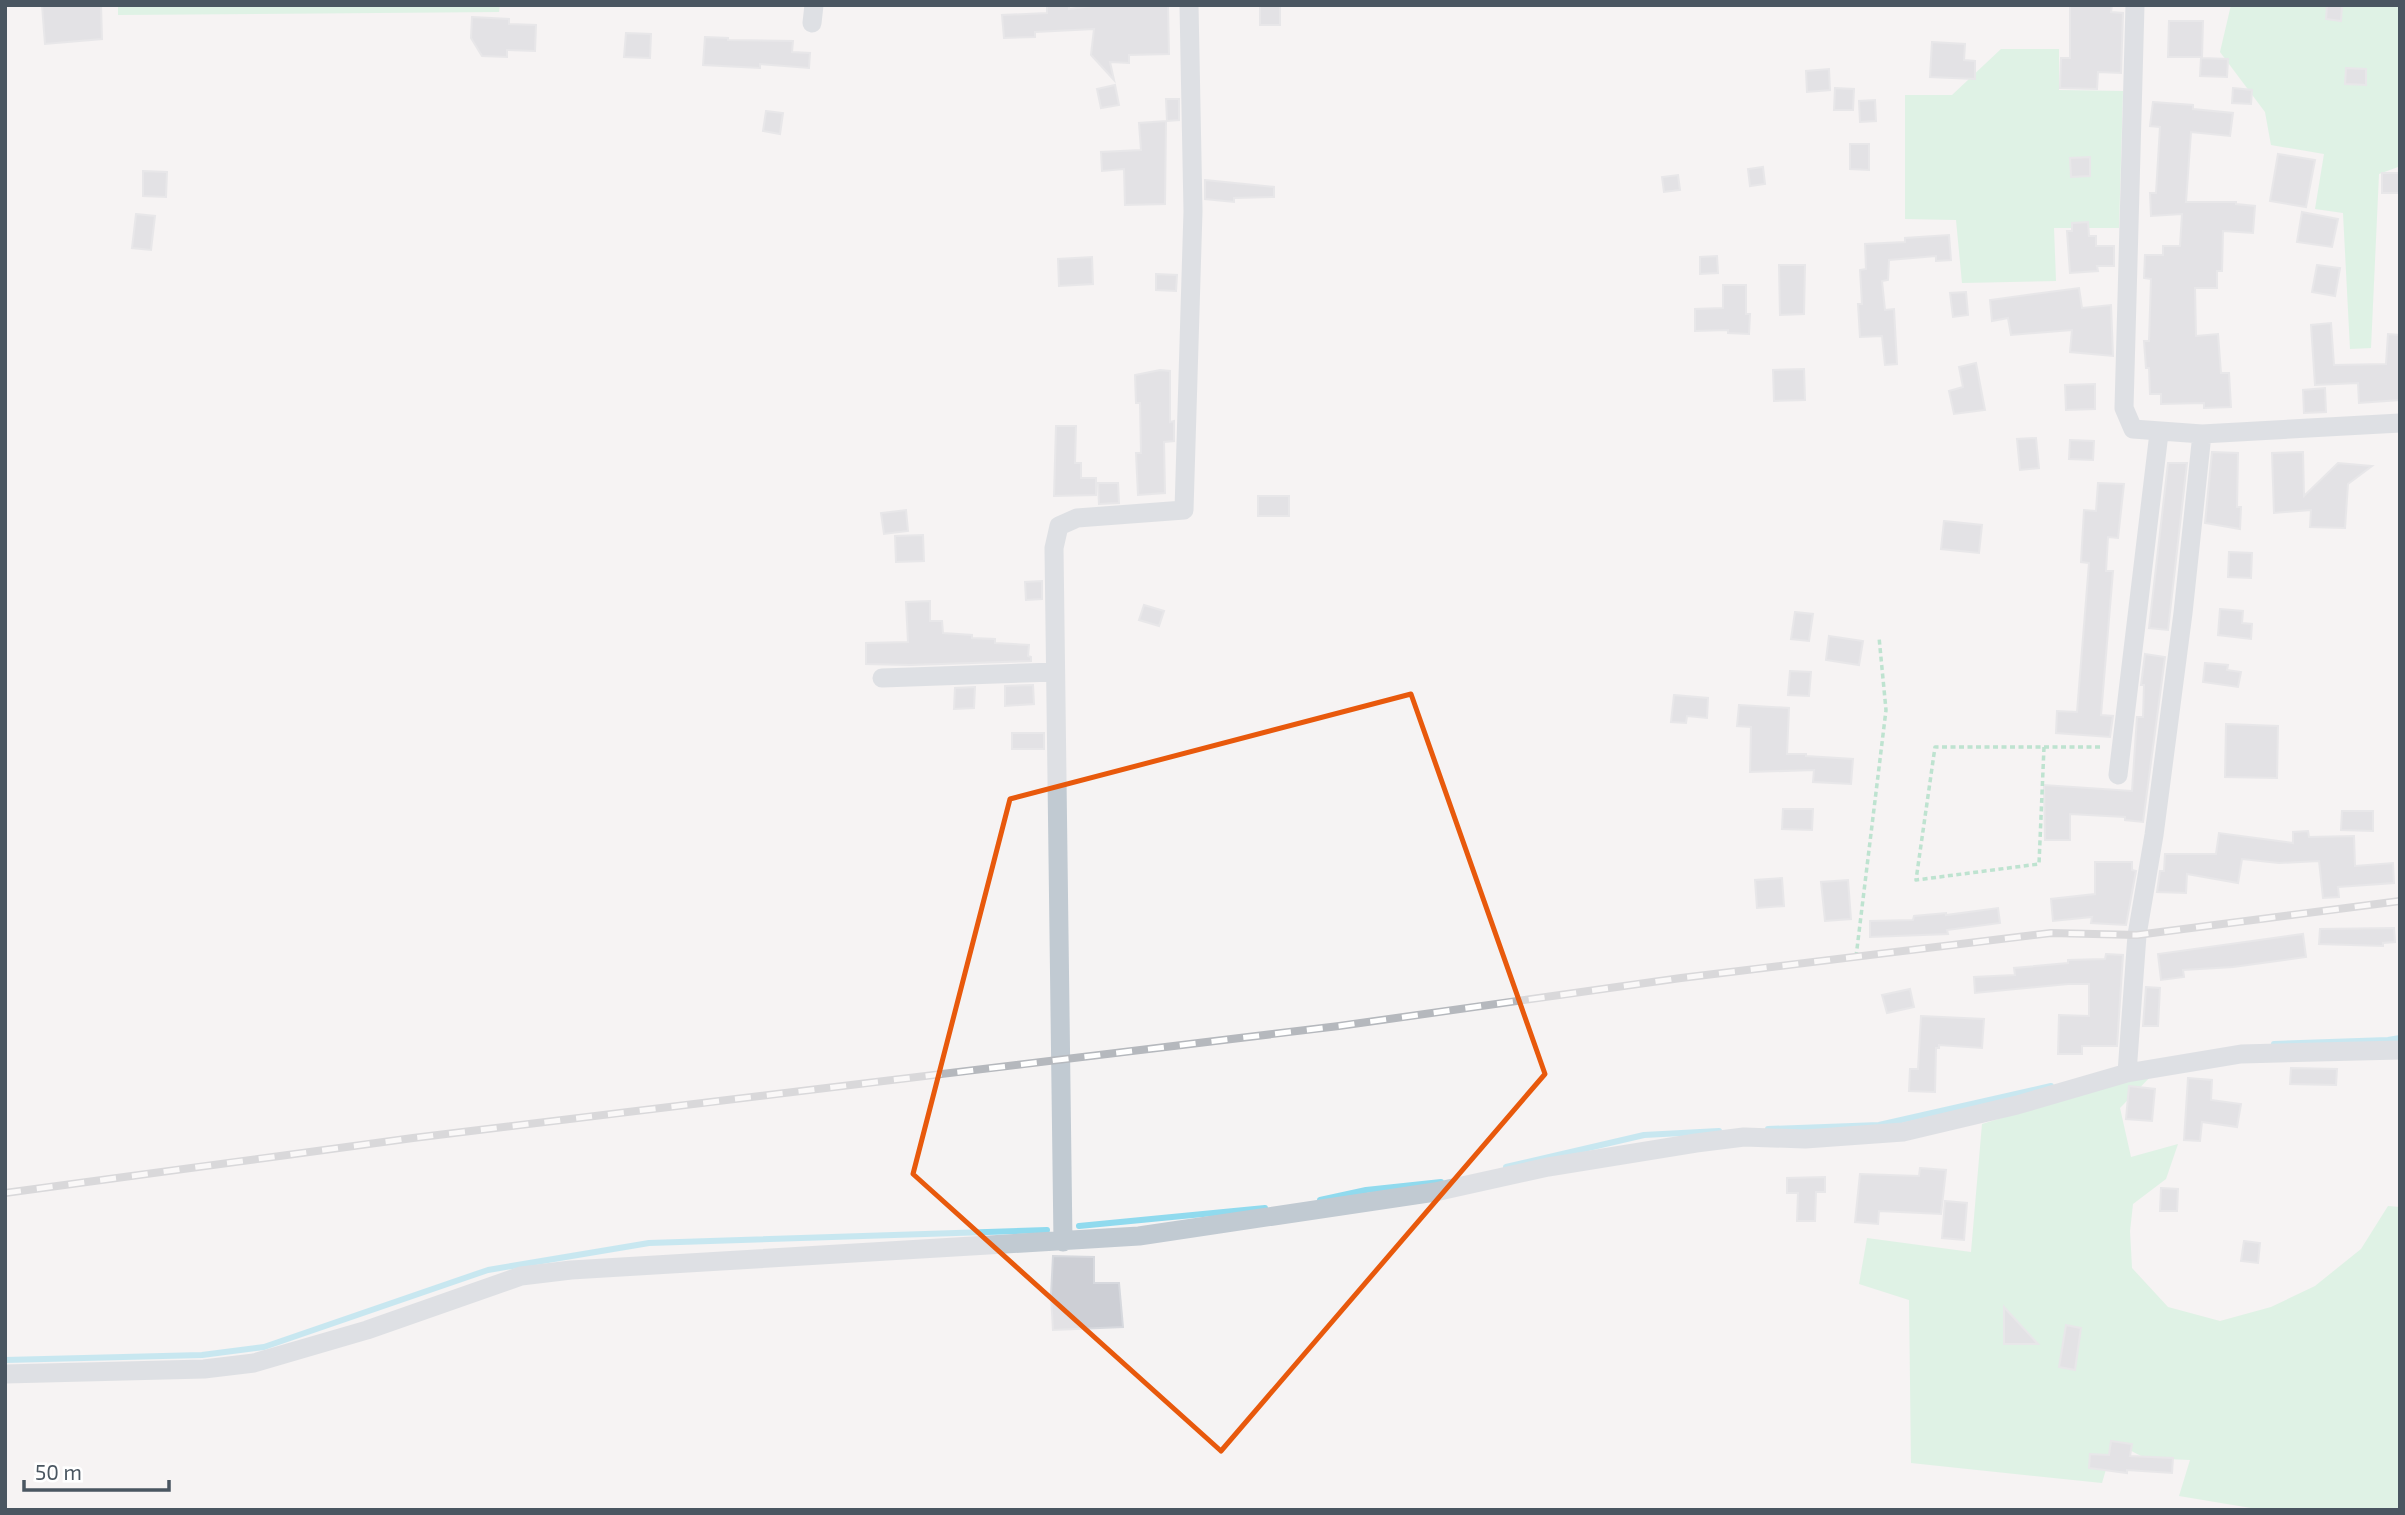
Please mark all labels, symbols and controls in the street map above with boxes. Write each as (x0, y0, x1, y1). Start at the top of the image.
scale bar (24, 1448, 170, 1492)
text: 50 m (35, 1459, 82, 1484)

